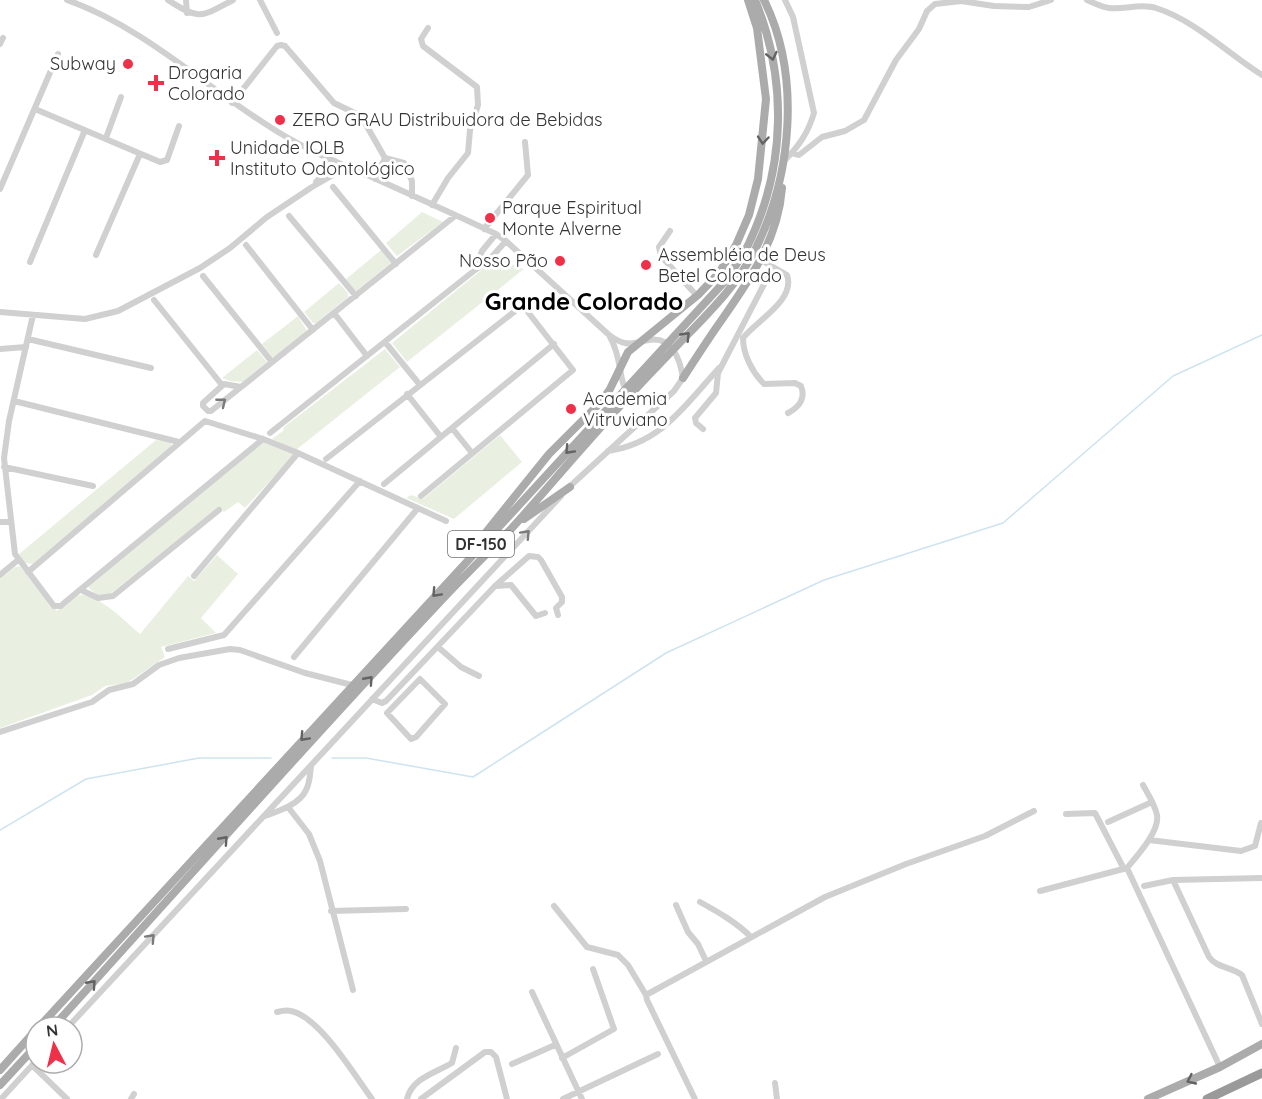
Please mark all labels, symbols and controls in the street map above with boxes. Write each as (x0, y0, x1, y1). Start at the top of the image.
one-way arrow (765, 50, 778, 60)
place label: Subway (50, 52, 116, 75)
marker: Subway (121, 57, 135, 71)
place label: Drogaria Colorado (168, 61, 245, 105)
marker: Drogaria Colorado (149, 76, 163, 90)
place label: ZERO GRAU Distribuidora de Bebidas (292, 108, 603, 131)
marker: ZERO GRAU Distribuidora de Bebidas (273, 113, 287, 127)
place label: Unidade IOLB Instituto Odontológico (230, 136, 415, 180)
one-way arrow (757, 136, 770, 145)
marker: Unidade IOLB Instituto Odontológico (208, 149, 226, 167)
place label: Parque Espiritual Monte Alverne (502, 196, 642, 240)
marker: Parque Espiritual Monte Alverne (483, 211, 497, 225)
place label: Assembléia de Deus Betel Colorado (658, 243, 826, 287)
place label: Nosso Pão (459, 249, 548, 272)
marker: Nosso Pão (553, 254, 567, 268)
marker: Assembléia de Deus Betel Colorado (639, 258, 653, 272)
district label: Grande Colorado (485, 286, 683, 316)
one-way arrow (679, 332, 690, 342)
place label: Academia Vitruviano (583, 387, 668, 431)
one-way arrow (215, 399, 226, 410)
marker: Academia Vitruviano (564, 402, 578, 416)
one-way arrow (565, 443, 576, 454)
one-way arrow (519, 530, 530, 540)
road number: DF-150 (448, 531, 514, 557)
one-way arrow (432, 587, 443, 597)
one-way arrow (362, 676, 373, 687)
one-way arrow (300, 730, 311, 741)
one-way arrow (216, 836, 227, 847)
one-way arrow (144, 935, 155, 945)
one-way arrow (85, 980, 96, 990)
north arrow (24, 1015, 84, 1075)
text: N (45, 1019, 59, 1041)
one-way arrow (1187, 1073, 1198, 1085)

